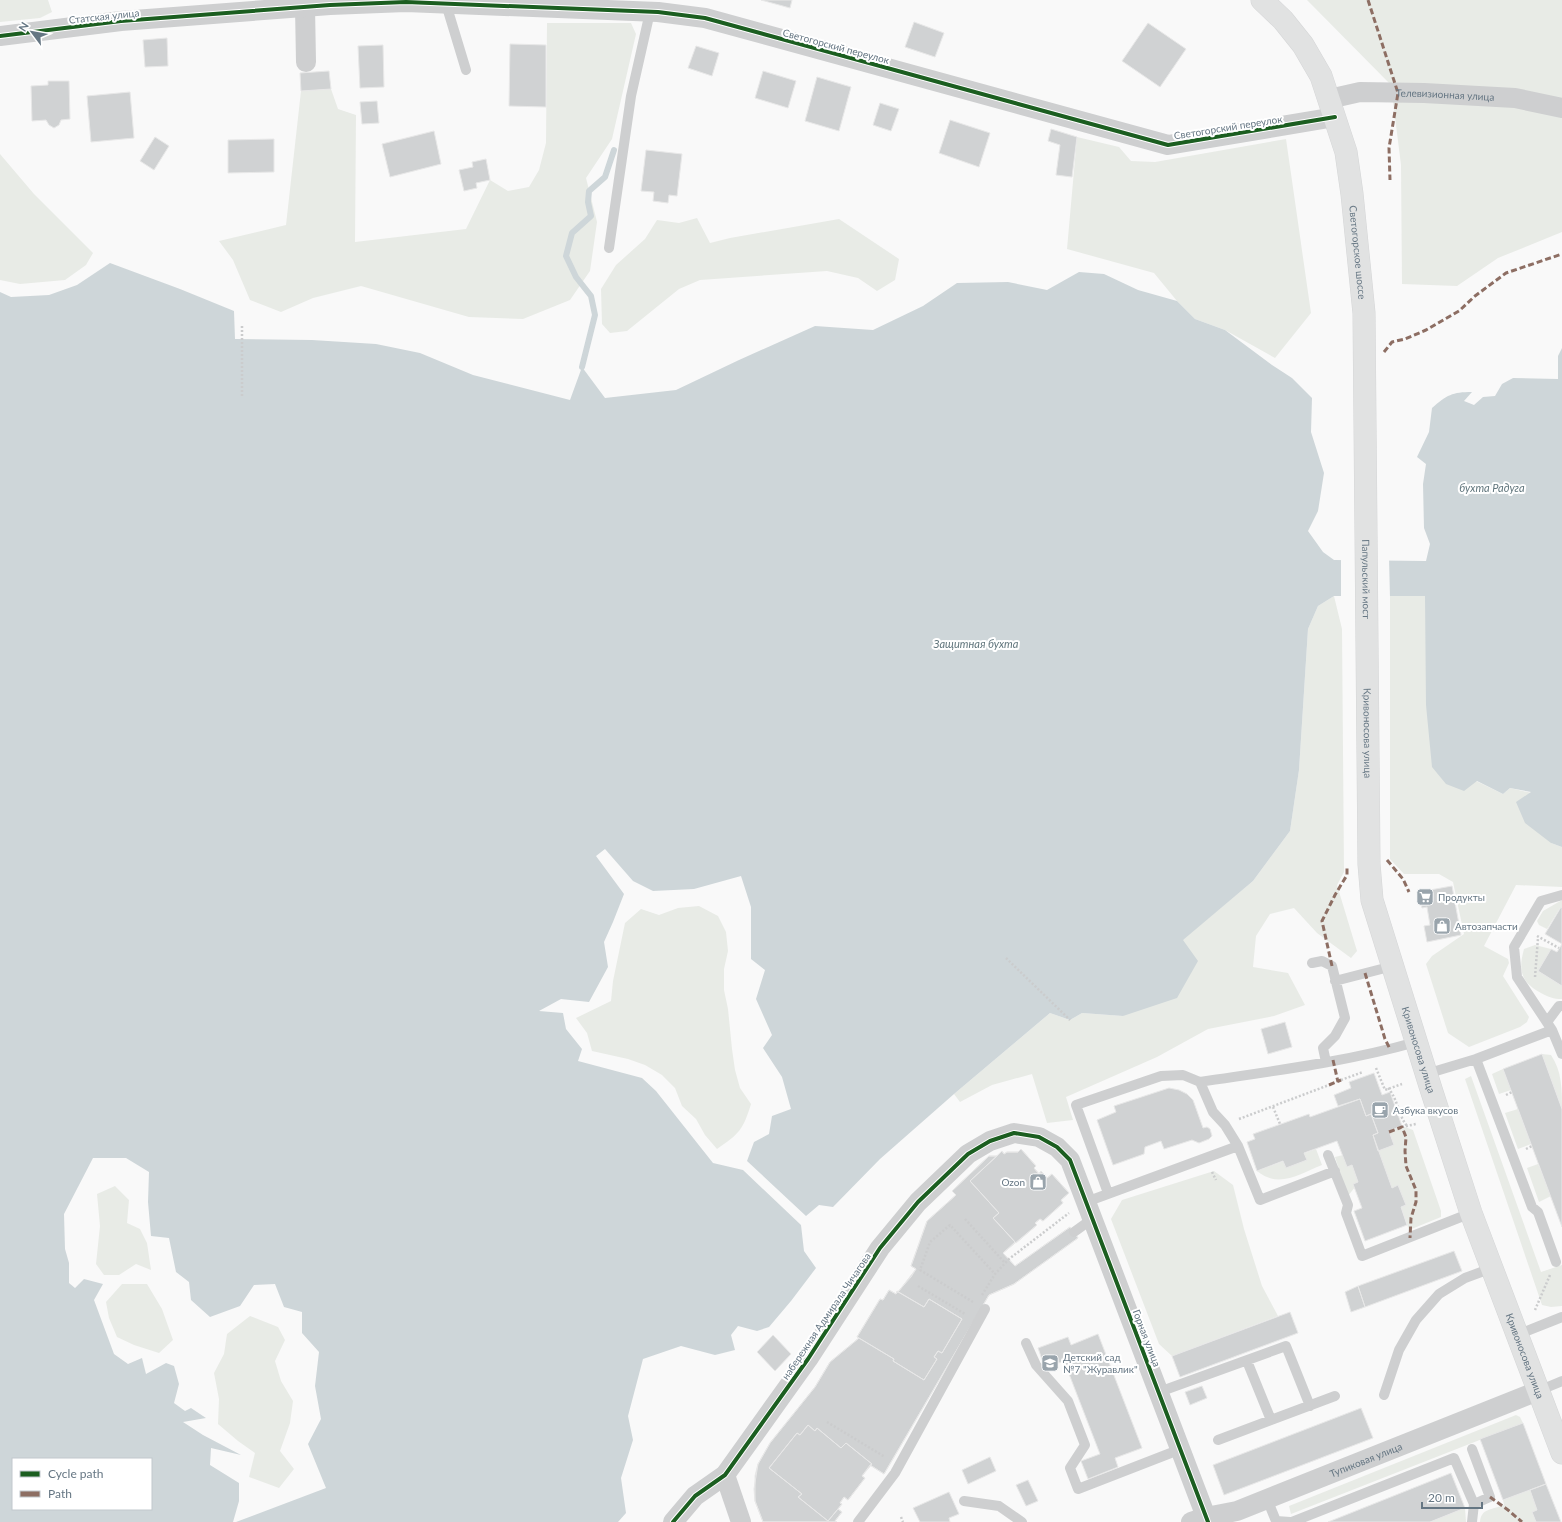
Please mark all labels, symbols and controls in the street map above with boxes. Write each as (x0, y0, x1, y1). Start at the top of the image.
street label: Статская улица (68, 6, 140, 26)
north arrow (12, 12, 52, 52)
text: N (15, 19, 31, 33)
street label: Светогорский переулок (782, 26, 891, 66)
street label: Телевизионная улица (1396, 87, 1495, 103)
street label: Светогорский переулок (1173, 112, 1284, 141)
street label: Светогорское шоссе (1347, 205, 1369, 300)
water label: бухта Радуга (1459, 481, 1525, 494)
street label: Папульский мост (1360, 539, 1373, 619)
water label: Защитная бухта (933, 637, 1019, 650)
street label: Кривоносова улица (1361, 688, 1374, 778)
supermarket icon: Продукты (1415, 887, 1435, 907)
place label: Продукты (1438, 891, 1485, 903)
shop icon: Автозапчасти (1432, 916, 1452, 936)
place label: Автозапчасти (1455, 920, 1518, 932)
street label: Кривоносова улица (1400, 1005, 1438, 1095)
cafe icon: Азбука вкусов (1370, 1100, 1390, 1120)
place label: Азбука вкусов (1393, 1104, 1458, 1116)
shop icon: Ozon (1028, 1172, 1048, 1192)
place label: Ozon (1001, 1176, 1025, 1188)
street label: набережная Адмирала Чичагова (779, 1250, 873, 1382)
street label: Горная улица (1131, 1308, 1163, 1368)
street label: Кривоносова улица (1504, 1311, 1547, 1400)
place label: Детский сад №7 "Журавлик" (1063, 1351, 1138, 1375)
school or university icon: Детский сад №7 "Журавлик" (1040, 1353, 1060, 1373)
street label: Тупиковая улица (1328, 1440, 1404, 1480)
legend (12, 1458, 152, 1510)
text: Cycle path (48, 1466, 103, 1481)
scale bar (1422, 1484, 1482, 1510)
text: Path (48, 1486, 72, 1501)
text: 20 m (1428, 1490, 1455, 1505)

